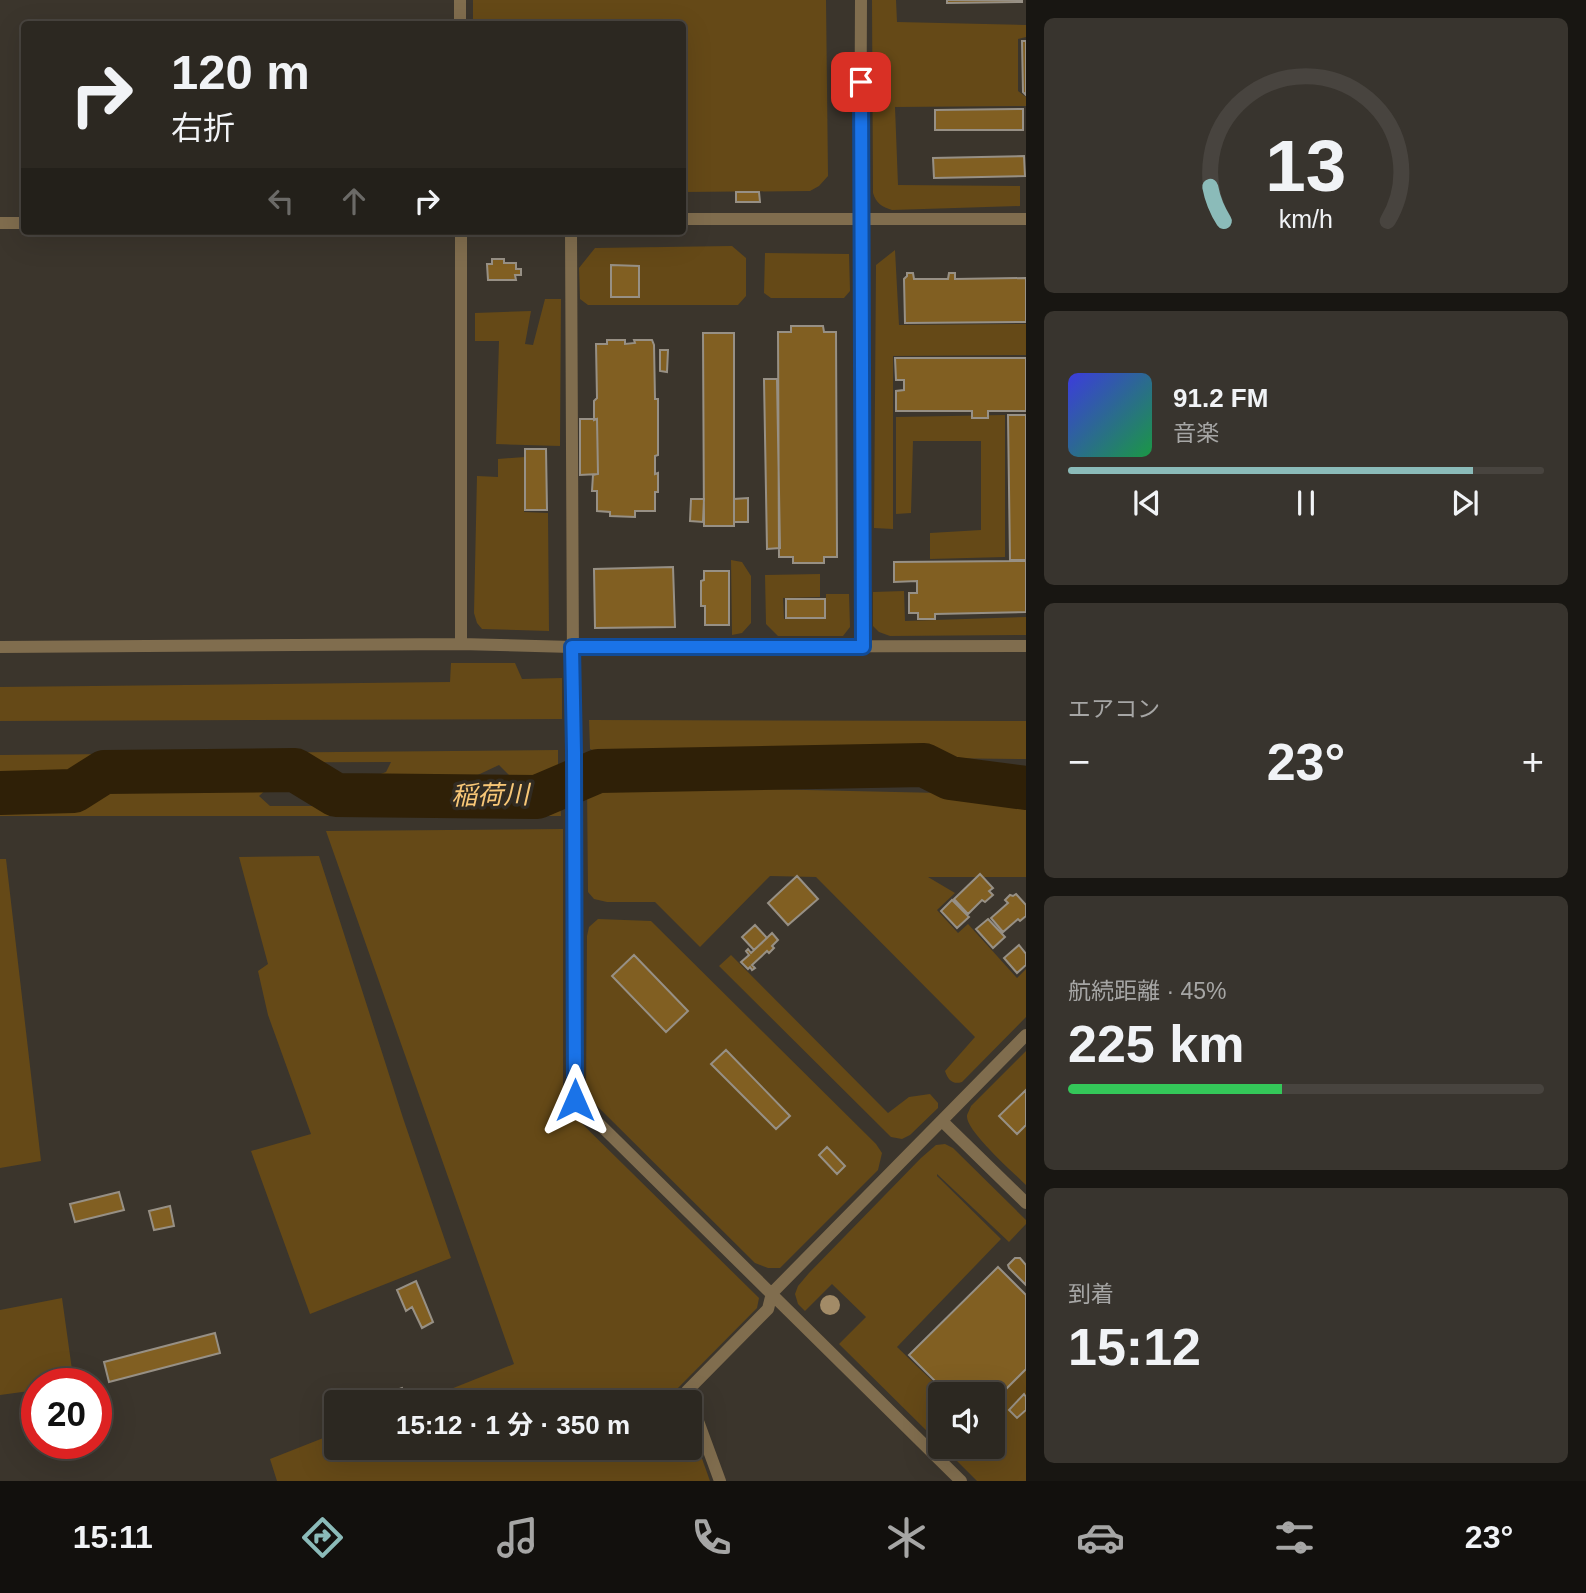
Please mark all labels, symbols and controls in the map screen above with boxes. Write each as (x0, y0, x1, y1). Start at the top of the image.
text: 120 m (171, 45, 310, 99)
icon: right (56, 49, 147, 140)
pin (831, 52, 891, 112)
icon: arrive (842, 63, 880, 101)
text: 右折 (171, 110, 235, 146)
text: 13 (1266, 126, 1346, 207)
icon: left (262, 182, 300, 220)
icon: ahead (335, 182, 373, 220)
icon: right (408, 182, 446, 220)
text: km/h (1279, 205, 1333, 233)
text: 91.2 FM (1173, 383, 1268, 413)
text: 音楽 (1173, 420, 1219, 446)
icon: previous (1128, 484, 1166, 522)
icon: pause (1287, 484, 1325, 522)
icon: next (1446, 484, 1484, 522)
text: エアコン (1068, 696, 1160, 722)
text: 23° (1267, 733, 1345, 791)
text: − (1068, 741, 1090, 783)
text: + (1522, 741, 1544, 783)
water label: 稲荷川 (451, 779, 532, 811)
text: 航続距離 · 45% (1068, 978, 1226, 1004)
text: 225 km (1068, 1015, 1244, 1073)
position arrow (538, 1063, 612, 1137)
text: 到着 (1068, 1281, 1114, 1307)
text: 15:12 (1068, 1318, 1201, 1376)
speed limit sign: 20 (21, 1368, 112, 1459)
map controls (928, 1382, 1005, 1459)
button: sound (928, 1382, 1005, 1459)
text: 15:12 · 1 分 · 350 m (396, 1410, 630, 1440)
icon: directions (298, 1513, 347, 1562)
icon: music (493, 1513, 542, 1562)
icon: phone (687, 1513, 736, 1562)
icon: climate (882, 1513, 931, 1562)
icon: car (1076, 1513, 1125, 1562)
icon: filters (1270, 1513, 1319, 1562)
text: 15:11 (73, 1519, 153, 1555)
text: 23° (1465, 1519, 1513, 1555)

